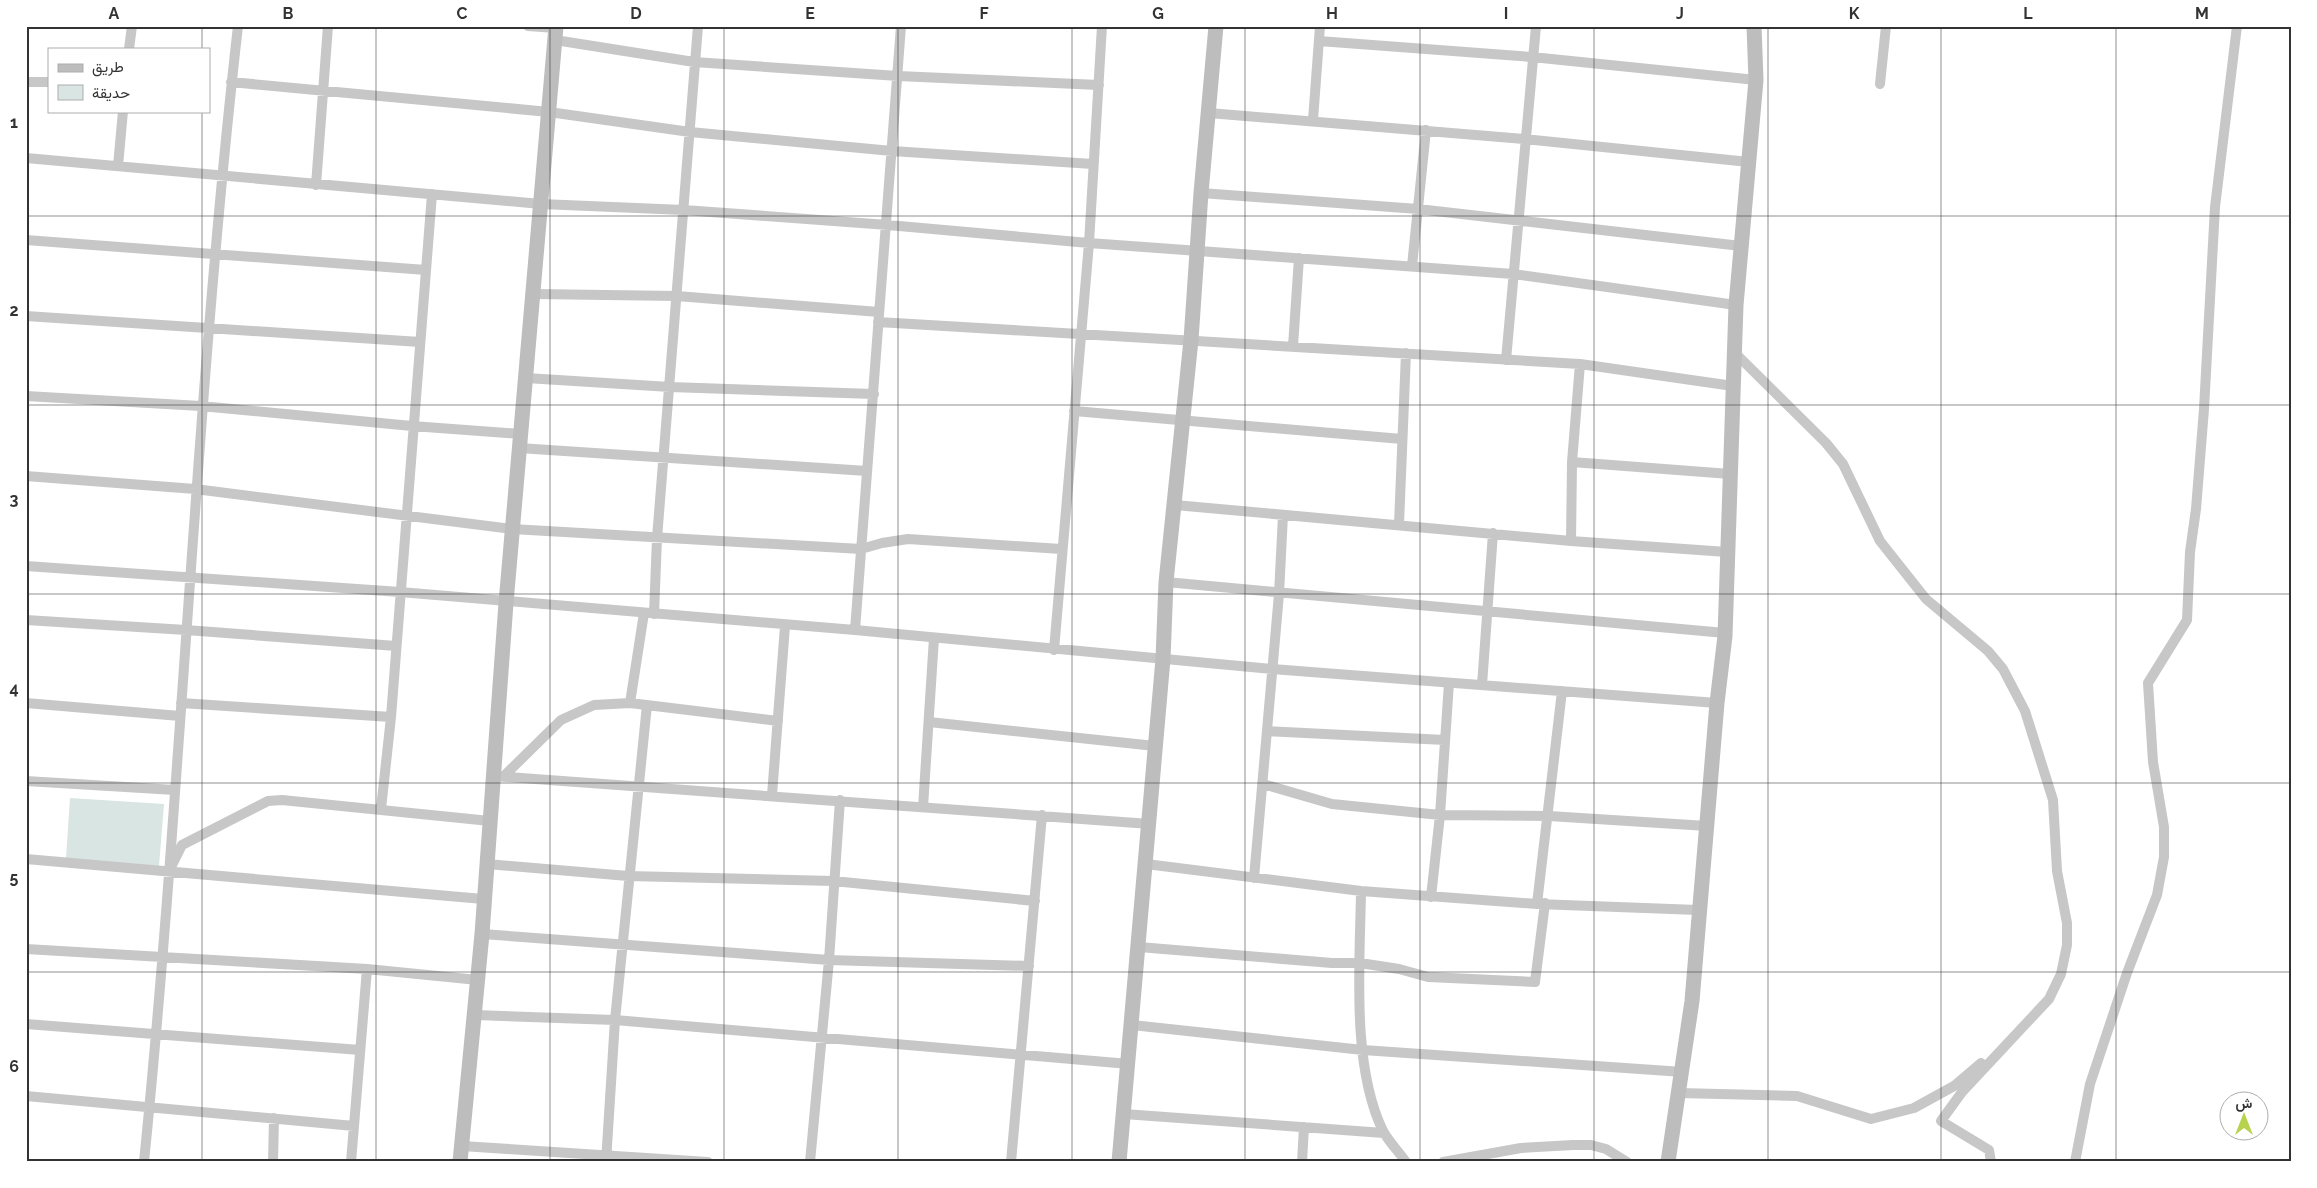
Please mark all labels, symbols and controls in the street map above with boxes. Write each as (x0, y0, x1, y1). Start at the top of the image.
text: A (109, 4, 120, 23)
text: B (283, 4, 294, 23)
text: C (457, 4, 468, 23)
text: D (630, 4, 642, 23)
text: E (805, 4, 815, 23)
text: F (979, 4, 989, 23)
text: G (1152, 4, 1164, 23)
text: H (1326, 4, 1338, 23)
text: I (1504, 4, 1508, 23)
text: J (1676, 4, 1684, 23)
text: K (1849, 4, 1860, 23)
text: L (2023, 4, 2033, 23)
text: M (2195, 4, 2209, 23)
legend (48, 48, 210, 112)
text: طريق (92, 58, 124, 77)
text: حديقة (92, 84, 130, 102)
text: 1 (10, 113, 18, 132)
text: 2 (9, 301, 19, 320)
text: 3 (10, 490, 19, 509)
text: 4 (9, 679, 19, 698)
text: 5 (10, 868, 19, 887)
text: 6 (9, 1057, 19, 1076)
north arrow (2220, 1090, 2270, 1140)
text: ش (2236, 1095, 2253, 1112)

